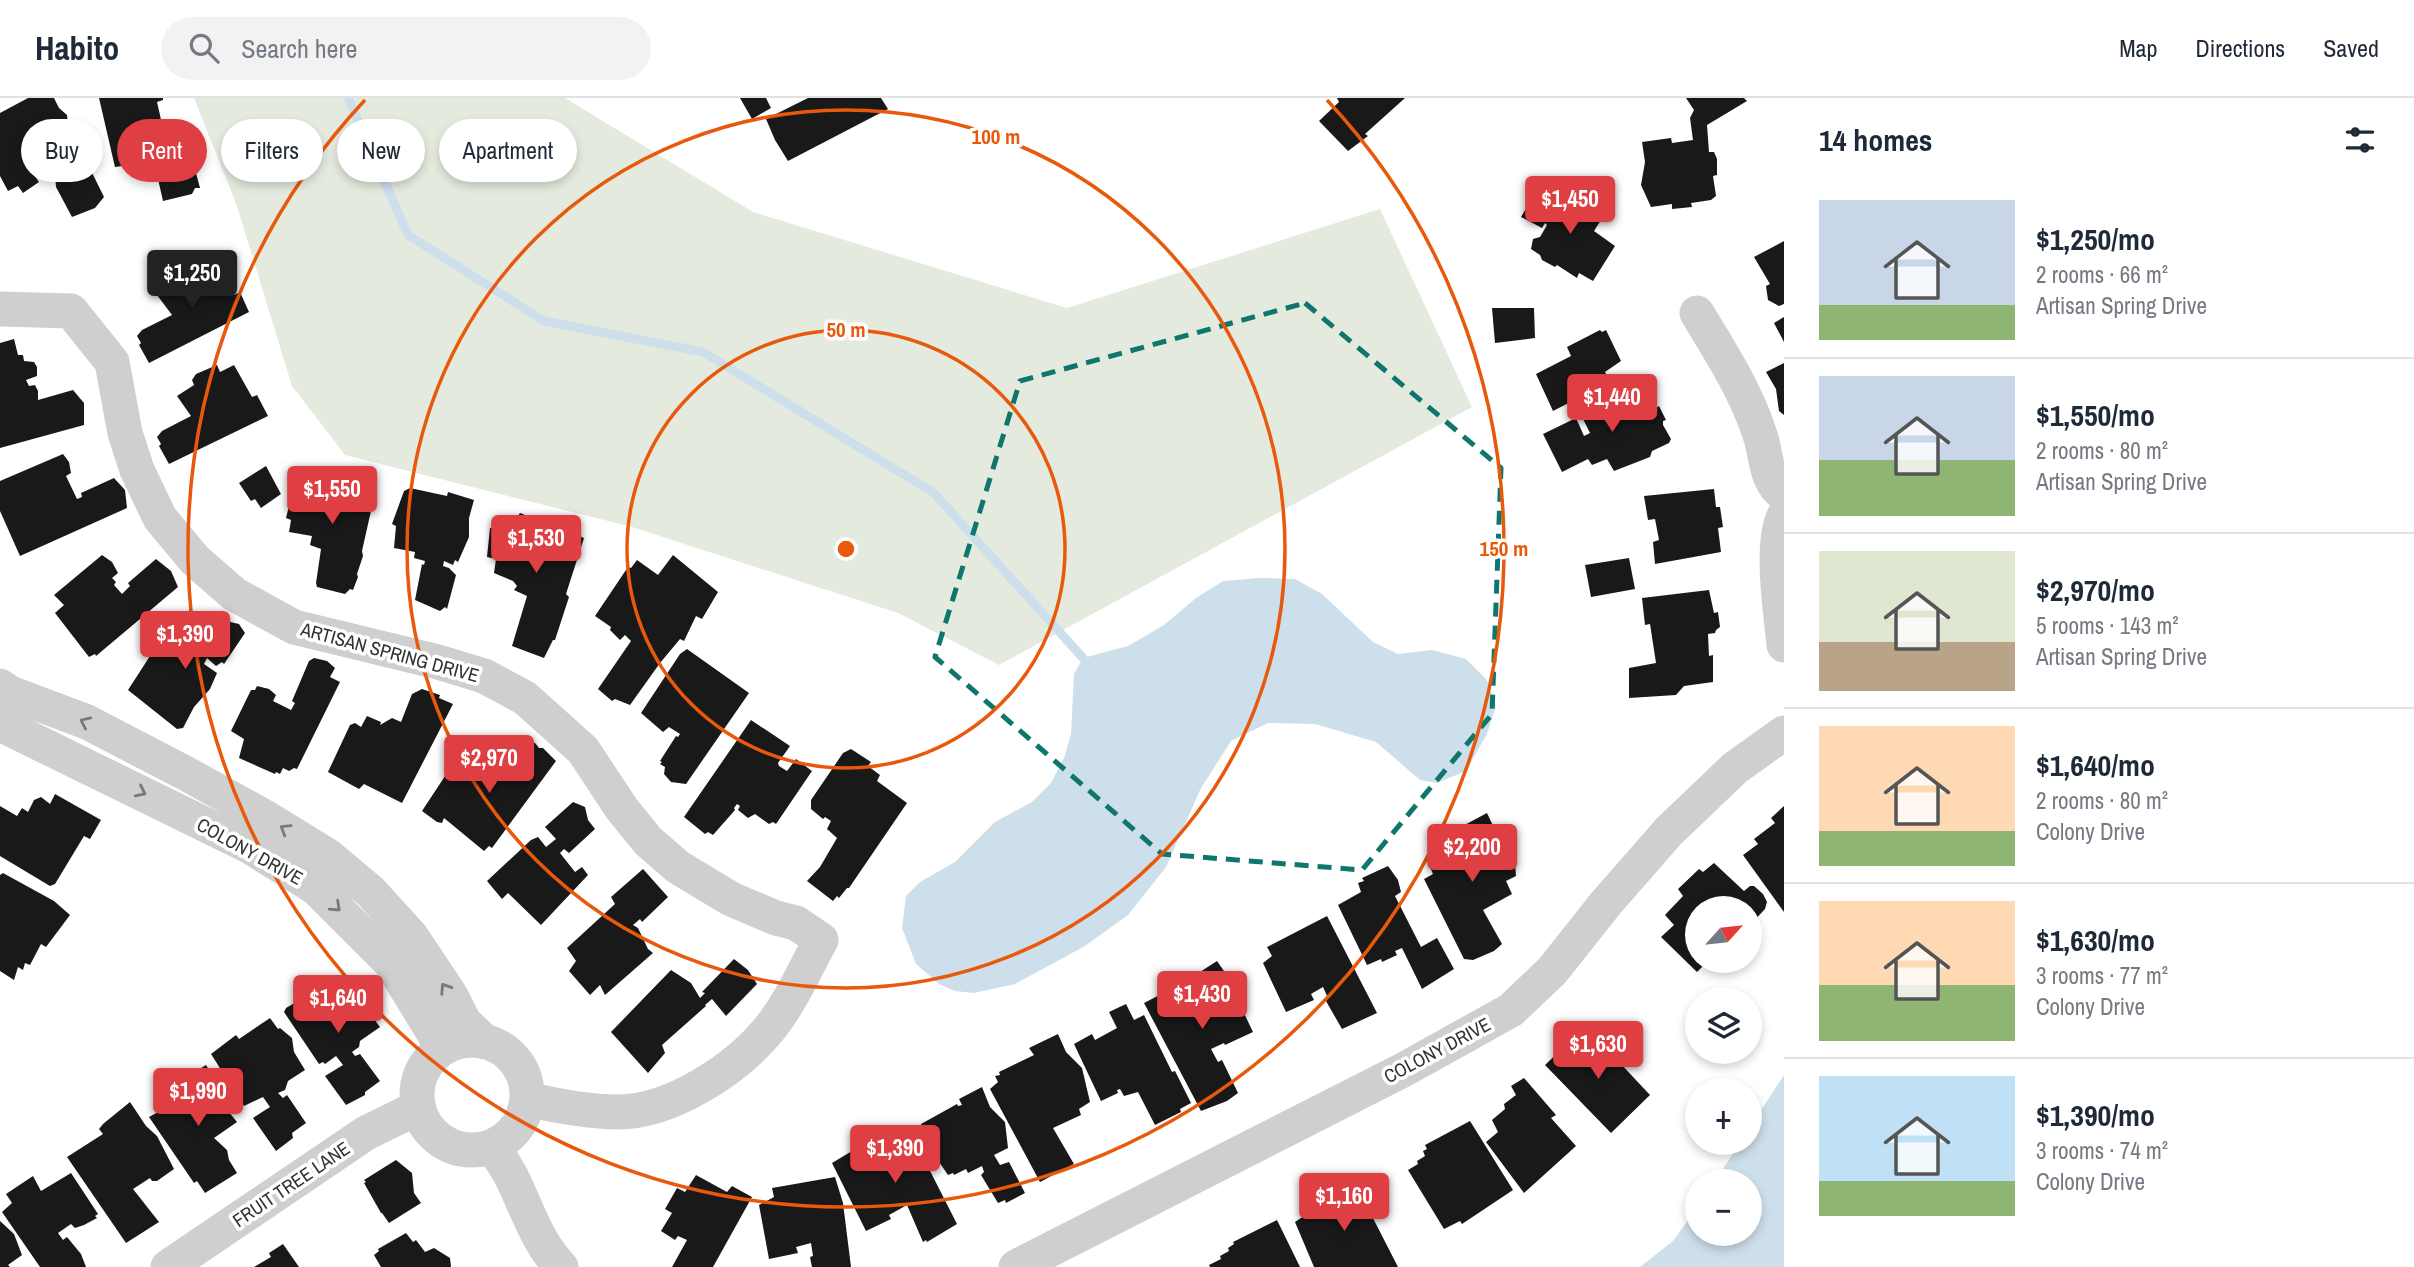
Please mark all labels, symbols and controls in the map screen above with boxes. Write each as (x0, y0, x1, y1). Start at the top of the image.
search box (161, 17, 651, 80)
text: Habito (35, 26, 119, 70)
icon: search (185, 29, 223, 67)
text: Search here (241, 31, 357, 66)
text: Map (2119, 32, 2157, 64)
text: Directions (2195, 32, 2285, 64)
text: Saved (2323, 32, 2379, 64)
chip: Buy (21, 119, 103, 182)
chip: Rent (117, 119, 207, 182)
chip: Filters (221, 119, 323, 182)
chip: New (337, 119, 425, 182)
chip: Apartment (439, 119, 577, 182)
text: 14 homes (1819, 120, 1933, 160)
icon: filters (2341, 121, 2379, 159)
text: 100 m (972, 122, 1020, 151)
pin: $1,450 (1513, 176, 1627, 236)
text: $1,450 (1541, 183, 1599, 214)
text: $1,250/mo (2036, 219, 2155, 259)
icon: home (1875, 228, 1959, 312)
pin: $1,250 (135, 250, 249, 310)
text: $1,250 (163, 257, 221, 288)
text: 2 rooms · 66 m² (2036, 259, 2168, 290)
text: Artisan Spring Drive (2036, 290, 2207, 321)
text: 50 m (826, 315, 866, 344)
pin: $1,440 (1555, 374, 1669, 434)
text: $1,440 (1583, 381, 1641, 412)
text: $1,550/mo (2036, 395, 2155, 435)
icon: home (1875, 404, 1959, 488)
text: 2 rooms · 80 m² (2036, 435, 2168, 466)
pin: $1,550 (275, 466, 389, 526)
text: Artisan Spring Drive (2036, 466, 2207, 497)
text: $1,550 (303, 473, 361, 504)
pin: $1,530 (479, 516, 593, 575)
text: $1,530 (507, 522, 565, 553)
text: 150 m (1480, 534, 1528, 563)
centre of rings (834, 537, 858, 561)
text: $2,970/mo (2036, 570, 2155, 610)
icon: home (1875, 579, 1959, 663)
text: 5 rooms · 143 m² (2036, 610, 2179, 641)
pin: $1,390 (128, 612, 242, 671)
street label: ARTISAN SPRING DRIVE (297, 615, 482, 688)
text: $1,390 (156, 618, 214, 649)
text: Artisan Spring Drive (2036, 641, 2207, 672)
one-way arrow (80, 716, 92, 730)
pin: $2,970 (432, 736, 546, 795)
text: $2,970 (460, 742, 518, 773)
text: $1,640/mo (2036, 745, 2155, 785)
icon: home (1875, 754, 1959, 838)
one-way arrow (134, 784, 146, 798)
text: 2 rooms · 80 m² (2036, 785, 2168, 816)
street label: COLONY DRIVE (192, 811, 308, 891)
text: Colony Drive (2036, 816, 2145, 847)
pin: $2,200 (1415, 824, 1529, 884)
one-way arrow (280, 825, 293, 838)
text: $2,200 (1443, 831, 1501, 862)
north arrow (1685, 896, 1762, 973)
map controls (1685, 896, 1762, 1246)
one-way arrow (328, 899, 341, 912)
text: $1,630/mo (2036, 920, 2155, 960)
icon: home (1875, 929, 1959, 1013)
text: 3 rooms · 77 m² (2036, 960, 2168, 991)
pin: $1,430 (1145, 972, 1259, 1031)
pin: $1,640 (281, 976, 395, 1035)
text: $1,430 (1173, 978, 1231, 1009)
text: $1,640 (309, 982, 367, 1013)
one-way arrow (440, 982, 453, 995)
button: layers (1685, 987, 1762, 1064)
text: Colony Drive (2036, 991, 2145, 1022)
street label: COLONY DRIVE (1379, 1011, 1495, 1089)
pin: $1,630 (1541, 1021, 1655, 1081)
text: $1,630 (1569, 1028, 1627, 1059)
pin: $1,990 (141, 1068, 255, 1128)
text: $1,990 (169, 1075, 227, 1106)
button: + (1685, 1078, 1762, 1155)
text: $1,390/mo (2036, 1095, 2155, 1135)
icon: home (1875, 1104, 1959, 1188)
pin: $1,390 (838, 1126, 952, 1185)
text: $1,390 (866, 1132, 924, 1163)
street label: FRUIT TREE LANE (227, 1135, 355, 1233)
text: 3 rooms · 74 m² (2036, 1135, 2168, 1166)
text: Colony Drive (2036, 1166, 2145, 1197)
button: − (1685, 1169, 1762, 1246)
pin: $1,160 (1287, 1174, 1401, 1233)
text: $1,160 (1315, 1180, 1373, 1211)

